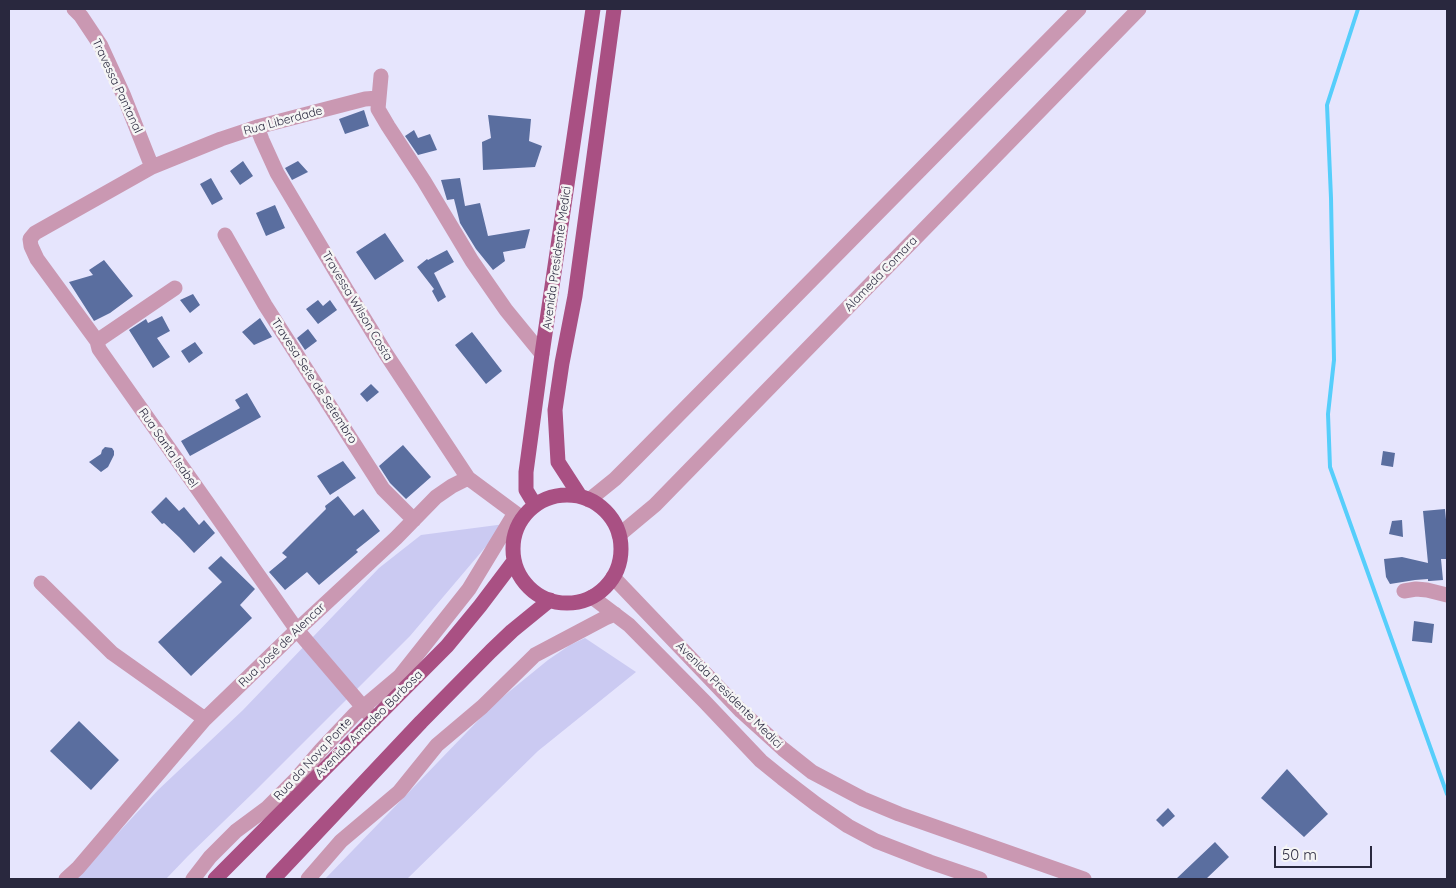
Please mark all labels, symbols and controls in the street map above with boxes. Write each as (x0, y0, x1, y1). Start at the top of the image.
street label: Travessa Pantanal (89, 36, 145, 136)
street label: Rua Liberdade (242, 104, 324, 138)
street label: Avenida Presidente Medici (540, 185, 574, 331)
street label: Alameda Comara (842, 234, 920, 314)
street label: Travessa Wilson Costa (319, 249, 395, 363)
street label: Travesa Sete de Setembro (268, 316, 360, 446)
street label: Rua Santa Isabel (135, 406, 201, 490)
street label: Rua José de Alencar (236, 600, 328, 690)
street label: Avenida Presidente Medici (673, 639, 785, 751)
street label: Avenida Amadeo Barbosa (312, 667, 426, 781)
street label: Rua da Nova Ponte (271, 715, 355, 803)
scale bar (1276, 836, 1374, 868)
text: 50 m (1282, 845, 1317, 864)

